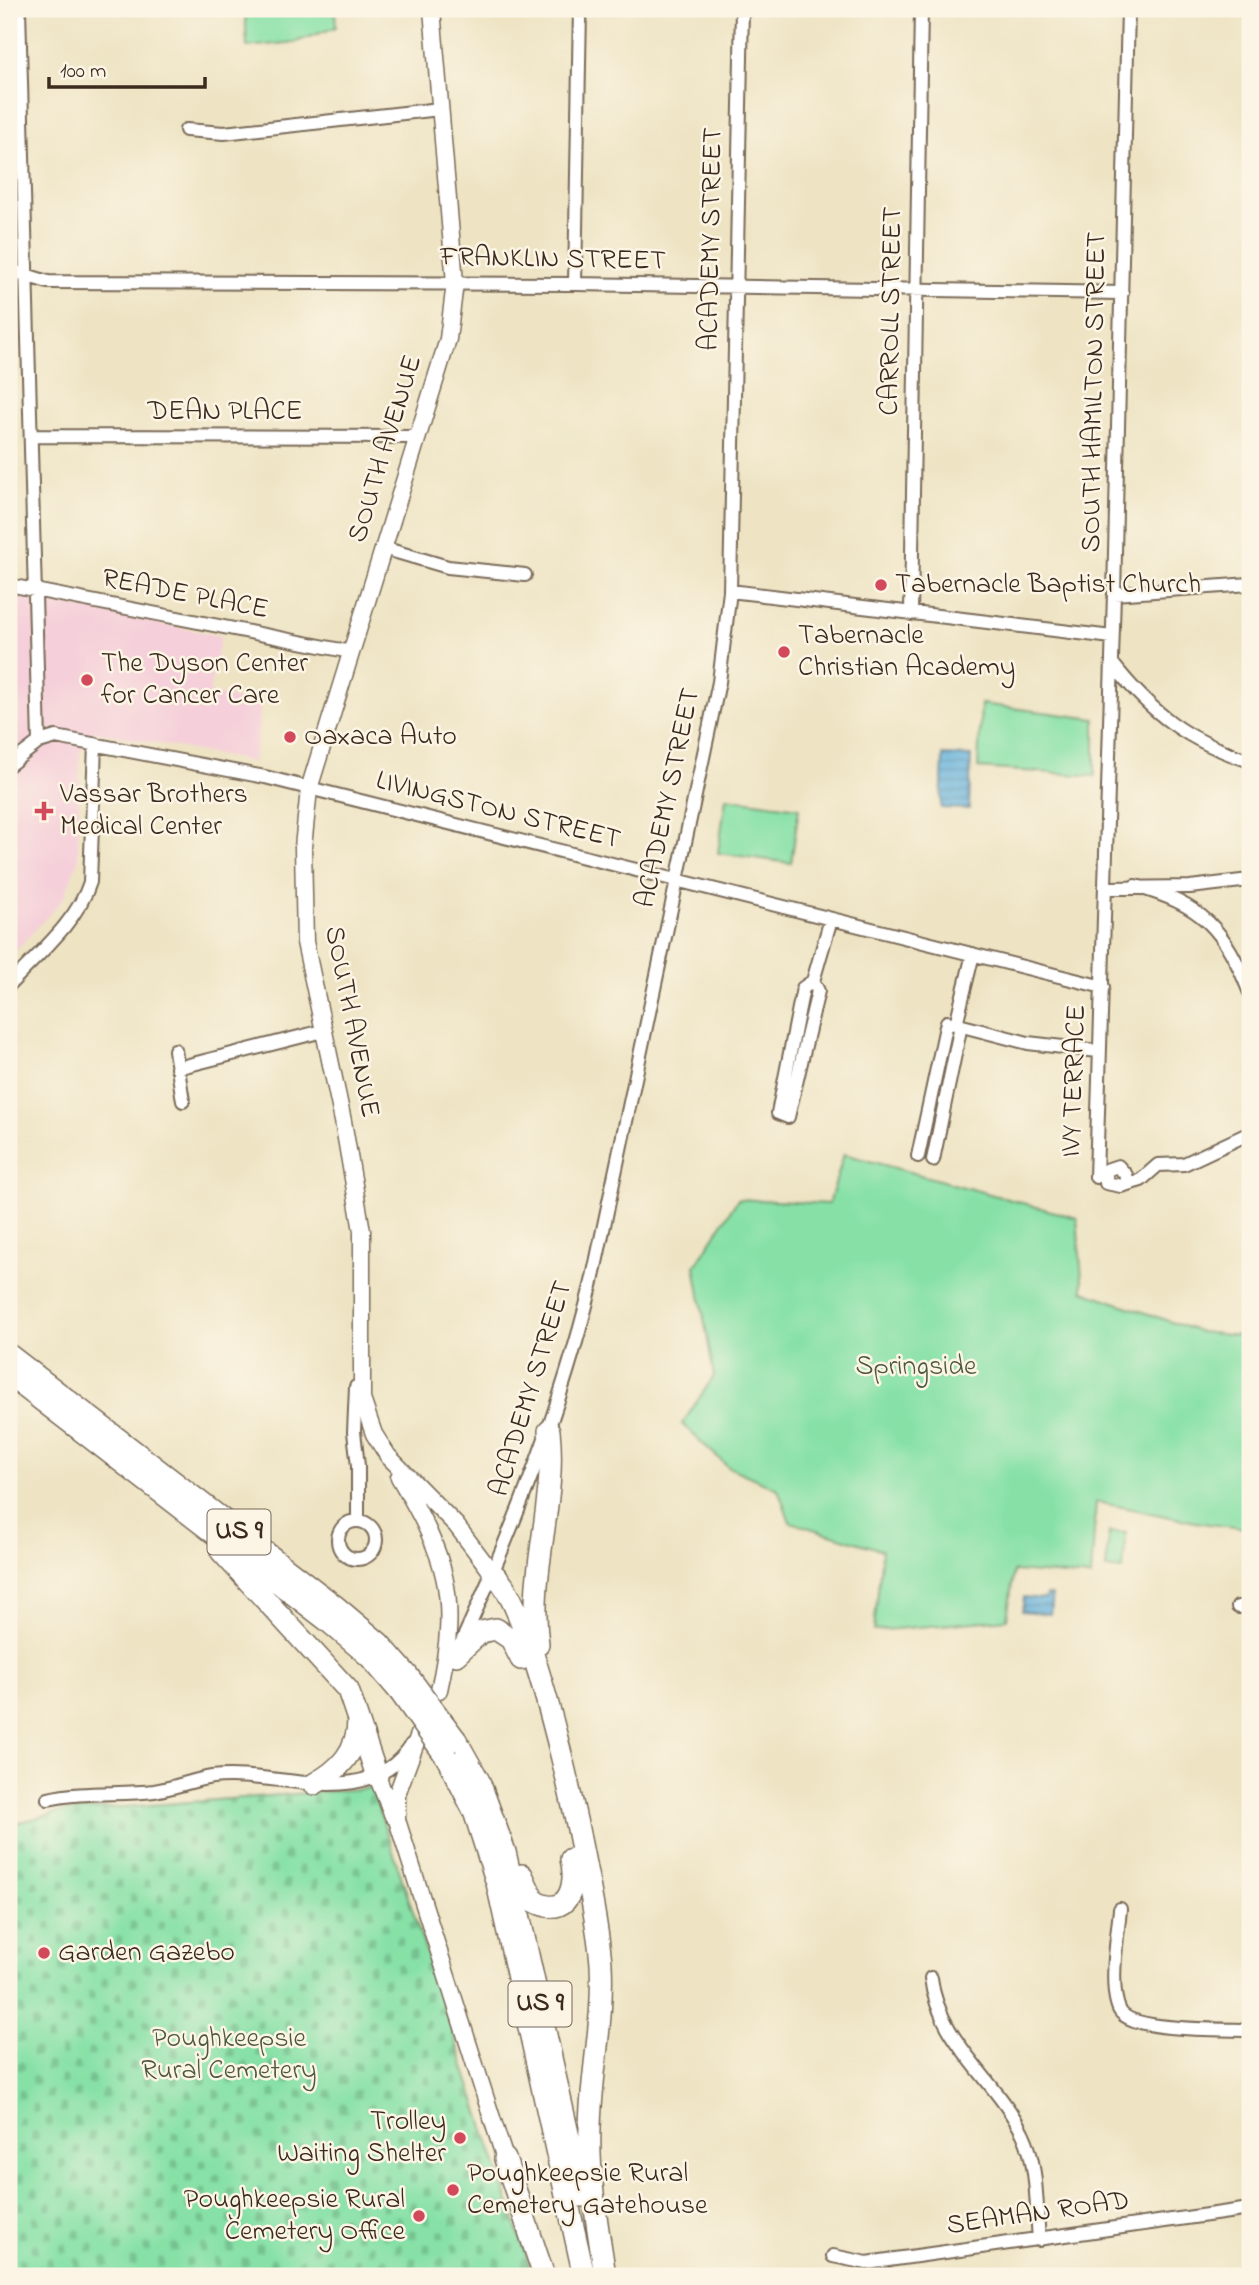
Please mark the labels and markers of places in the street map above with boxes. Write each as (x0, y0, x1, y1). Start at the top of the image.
place label: Tabernacle Baptist Church (895, 565, 1201, 606)
marker: Tabernacle Baptist Church (873, 577, 889, 593)
place label: Tabernacle Christian Academy (798, 616, 1015, 689)
place label: The Dyson Center for Cancer Care (101, 644, 308, 717)
marker: Tabernacle Christian Academy (776, 644, 792, 660)
marker: The Dyson Center for Cancer Care (79, 672, 95, 688)
place label: Oaxaca Auto (304, 717, 457, 758)
marker: Oaxaca Auto (282, 729, 298, 745)
place label: Vassar Brothers Medical Center (59, 775, 248, 848)
marker: Vassar Brothers Medical Center (34, 801, 54, 821)
place label: Garden Gazebo (58, 1933, 235, 1974)
marker: Garden Gazebo (36, 1945, 52, 1961)
place label: Trolley Waiting Shelter (277, 2102, 446, 2175)
marker: Trolley Waiting Shelter (452, 2130, 468, 2146)
place label: Poughkeepsie Rural Cemetery Gatehouse (467, 2154, 708, 2227)
place label: Poughkeepsie Rural Cemetery Office (184, 2180, 405, 2253)
marker: Poughkeepsie Rural Cemetery Gatehouse (445, 2182, 461, 2198)
marker: Poughkeepsie Rural Cemetery Office (411, 2208, 427, 2224)

